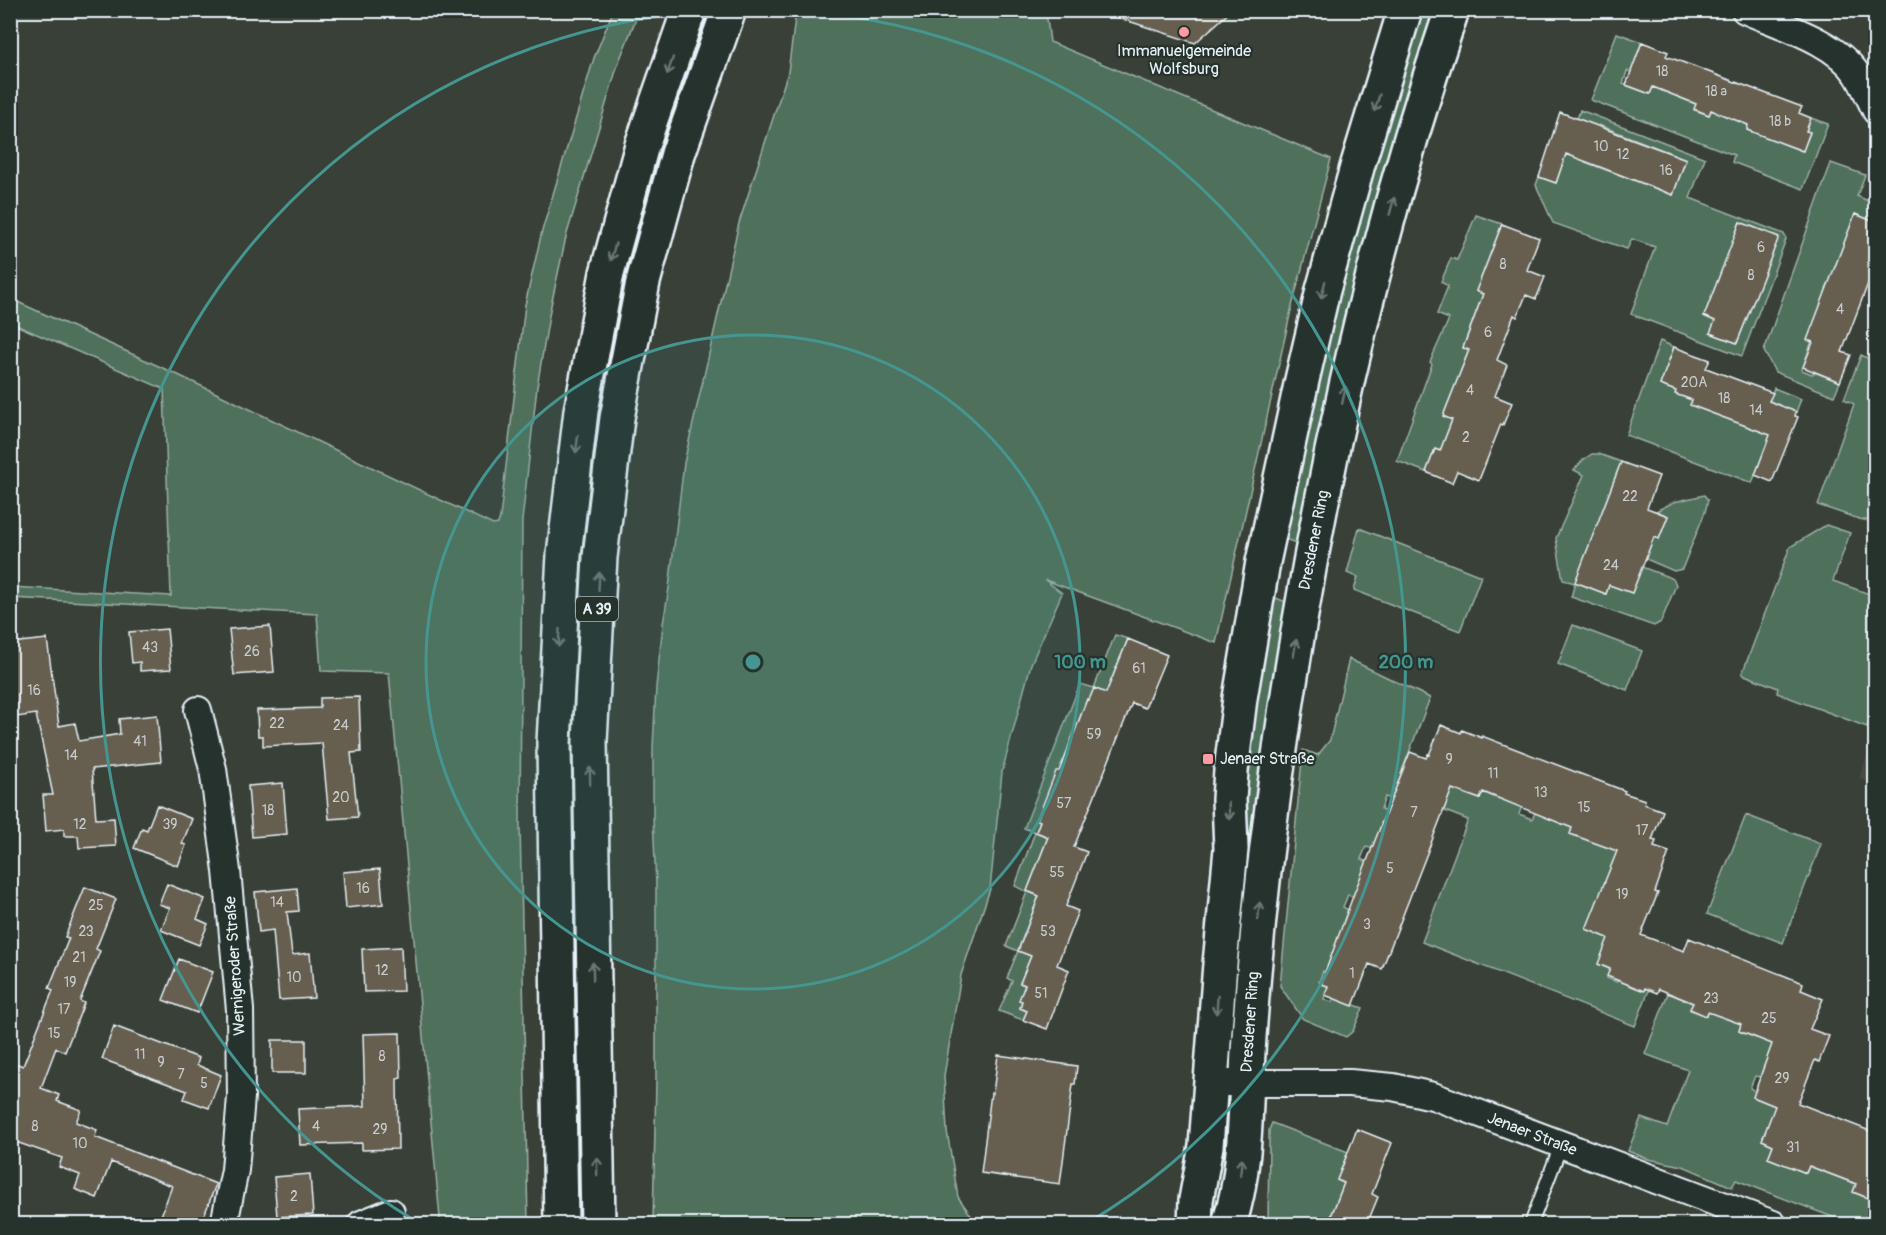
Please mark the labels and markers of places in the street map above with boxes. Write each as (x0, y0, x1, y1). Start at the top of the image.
marker: Immanuelgemeinde Wolfsburg (1177, 25, 1191, 39)
place label: Immanuelgemeinde Wolfsburg (1117, 41, 1251, 79)
centre of rings (743, 652, 763, 672)
place label: Jenaer Straße (1220, 749, 1314, 769)
marker: Jenaer Straße (1201, 752, 1215, 766)

